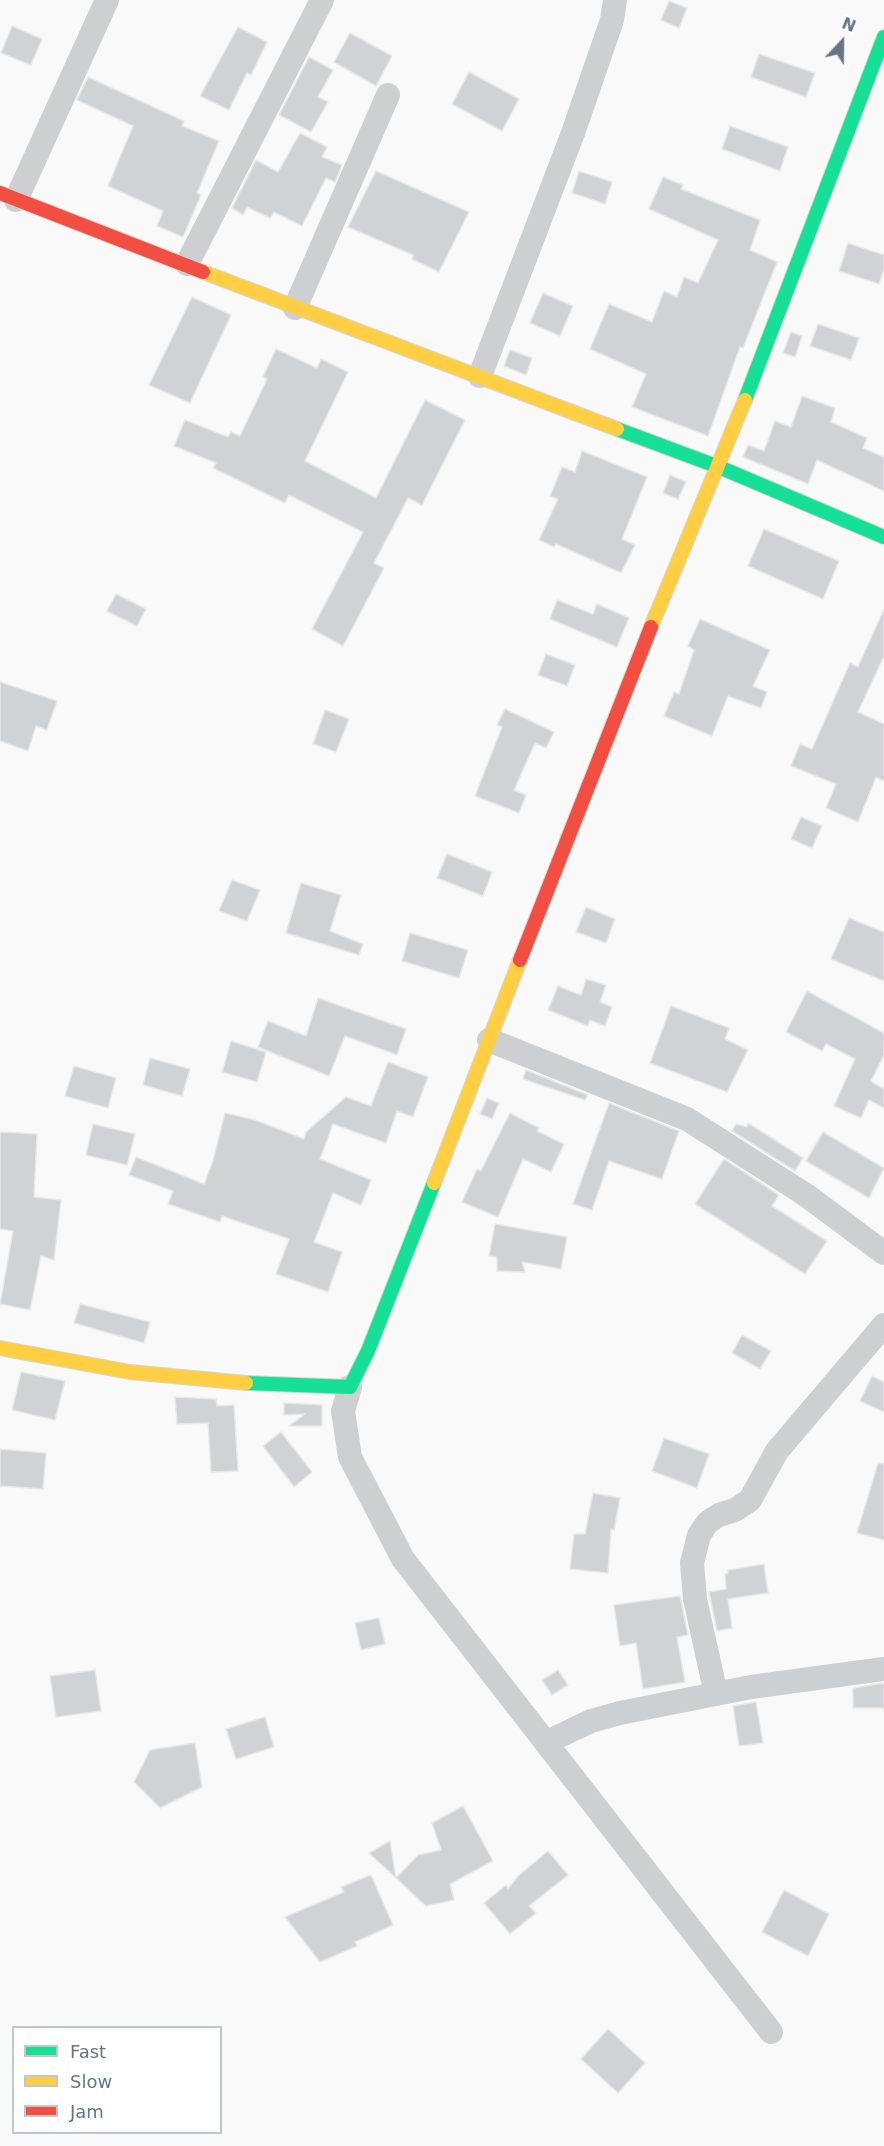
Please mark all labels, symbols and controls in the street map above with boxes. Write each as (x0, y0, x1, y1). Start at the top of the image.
north arrow (812, 12, 872, 72)
text: N (839, 14, 859, 36)
legend (12, 2026, 222, 2134)
text: Fast (70, 2041, 106, 2062)
text: Slow (70, 2071, 112, 2092)
text: Jam (70, 2101, 104, 2122)

